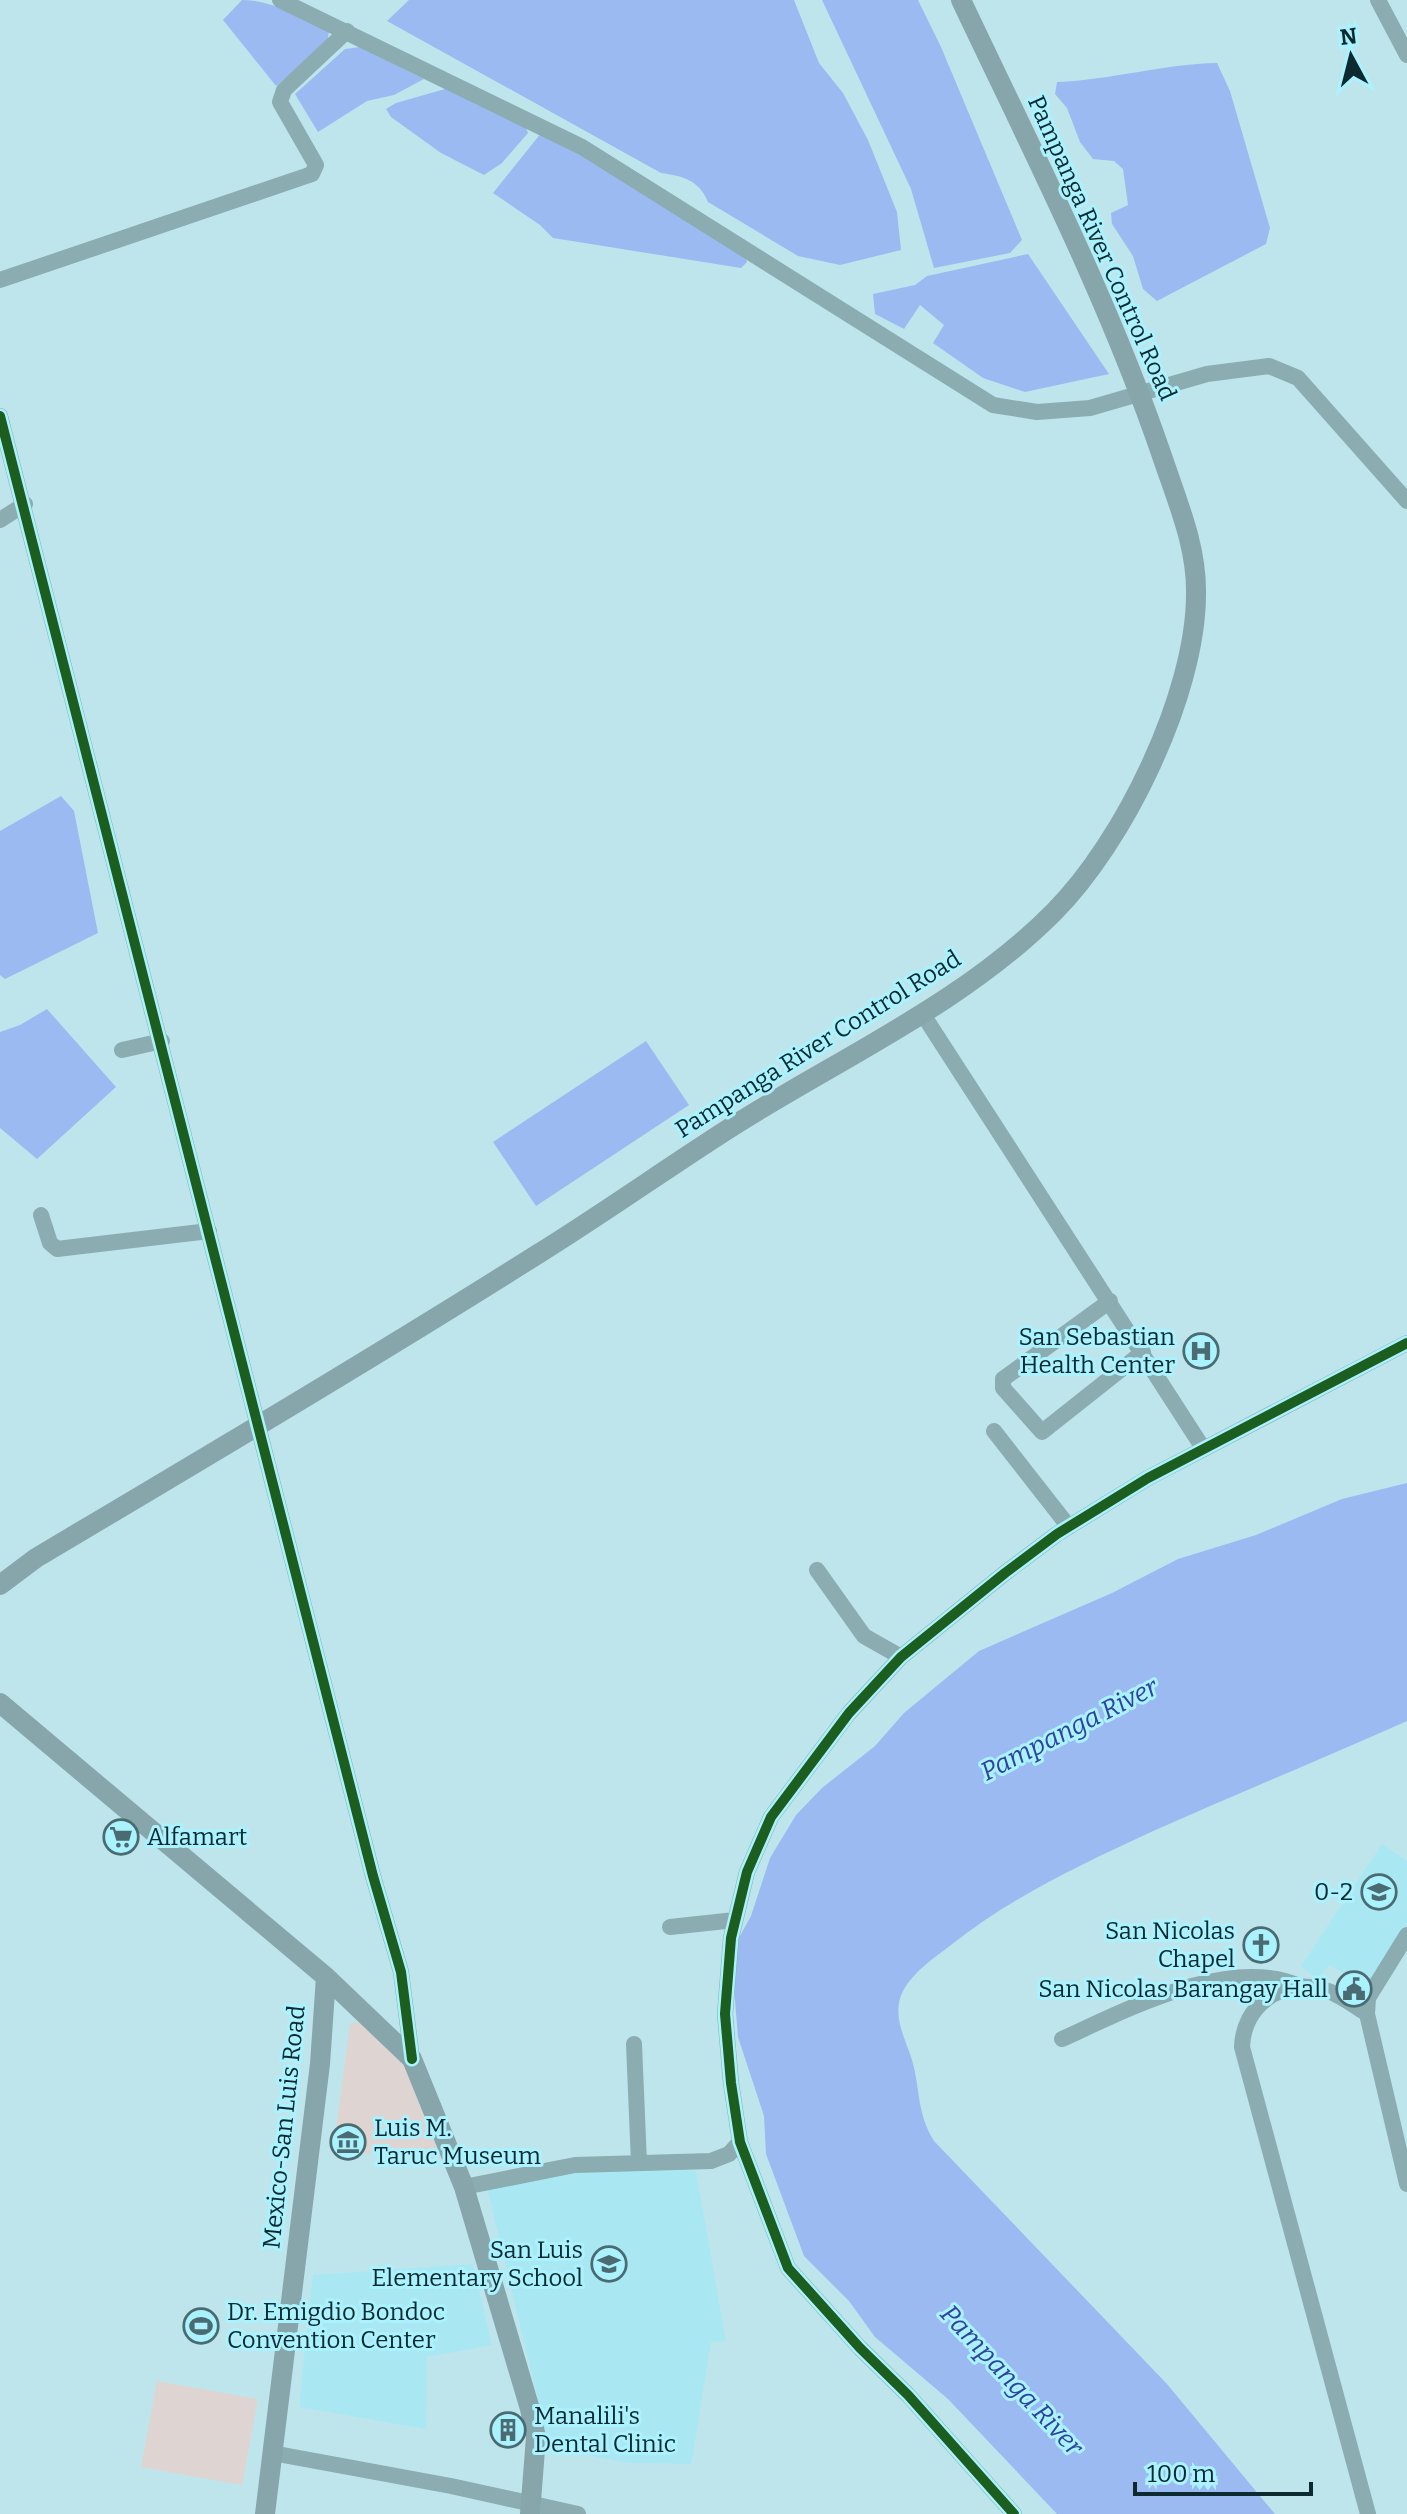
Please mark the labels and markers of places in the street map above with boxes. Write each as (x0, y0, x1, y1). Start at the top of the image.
place label: San Sebastian Health Center (1018, 1323, 1175, 1379)
hospital icon: San Sebastian Health Center (1182, 1332, 1220, 1370)
supermarket icon: Alfamart (102, 1818, 140, 1856)
place label: Alfamart (147, 1823, 248, 1851)
school or university icon: 0-2 (1360, 1873, 1398, 1911)
place label: 0-2 (1314, 1878, 1353, 1906)
place label: San Nicolas Chapel (1105, 1917, 1235, 1973)
church icon: San Nicolas Chapel (1242, 1926, 1280, 1964)
public building icon: San Nicolas Barangay Hall (1335, 1970, 1373, 2008)
place label: San Nicolas Barangay Hall (1038, 1975, 1328, 2003)
place label: Luis M. Taruc Museum (374, 2114, 541, 2170)
museum icon: Luis M. Taruc Museum (329, 2123, 367, 2161)
place label: San Luis Elementary School (371, 2236, 583, 2292)
school or university icon: San Luis Elementary School (590, 2245, 628, 2283)
place label: Dr. Emigdio Bondoc Convention Center (227, 2298, 445, 2354)
sports icon: Dr. Emigdio Bondoc Convention Center (182, 2307, 220, 2345)
place label: Manalili's Dental Clinic (534, 2402, 676, 2458)
building icon: Manalili's Dental Clinic (489, 2411, 527, 2449)

